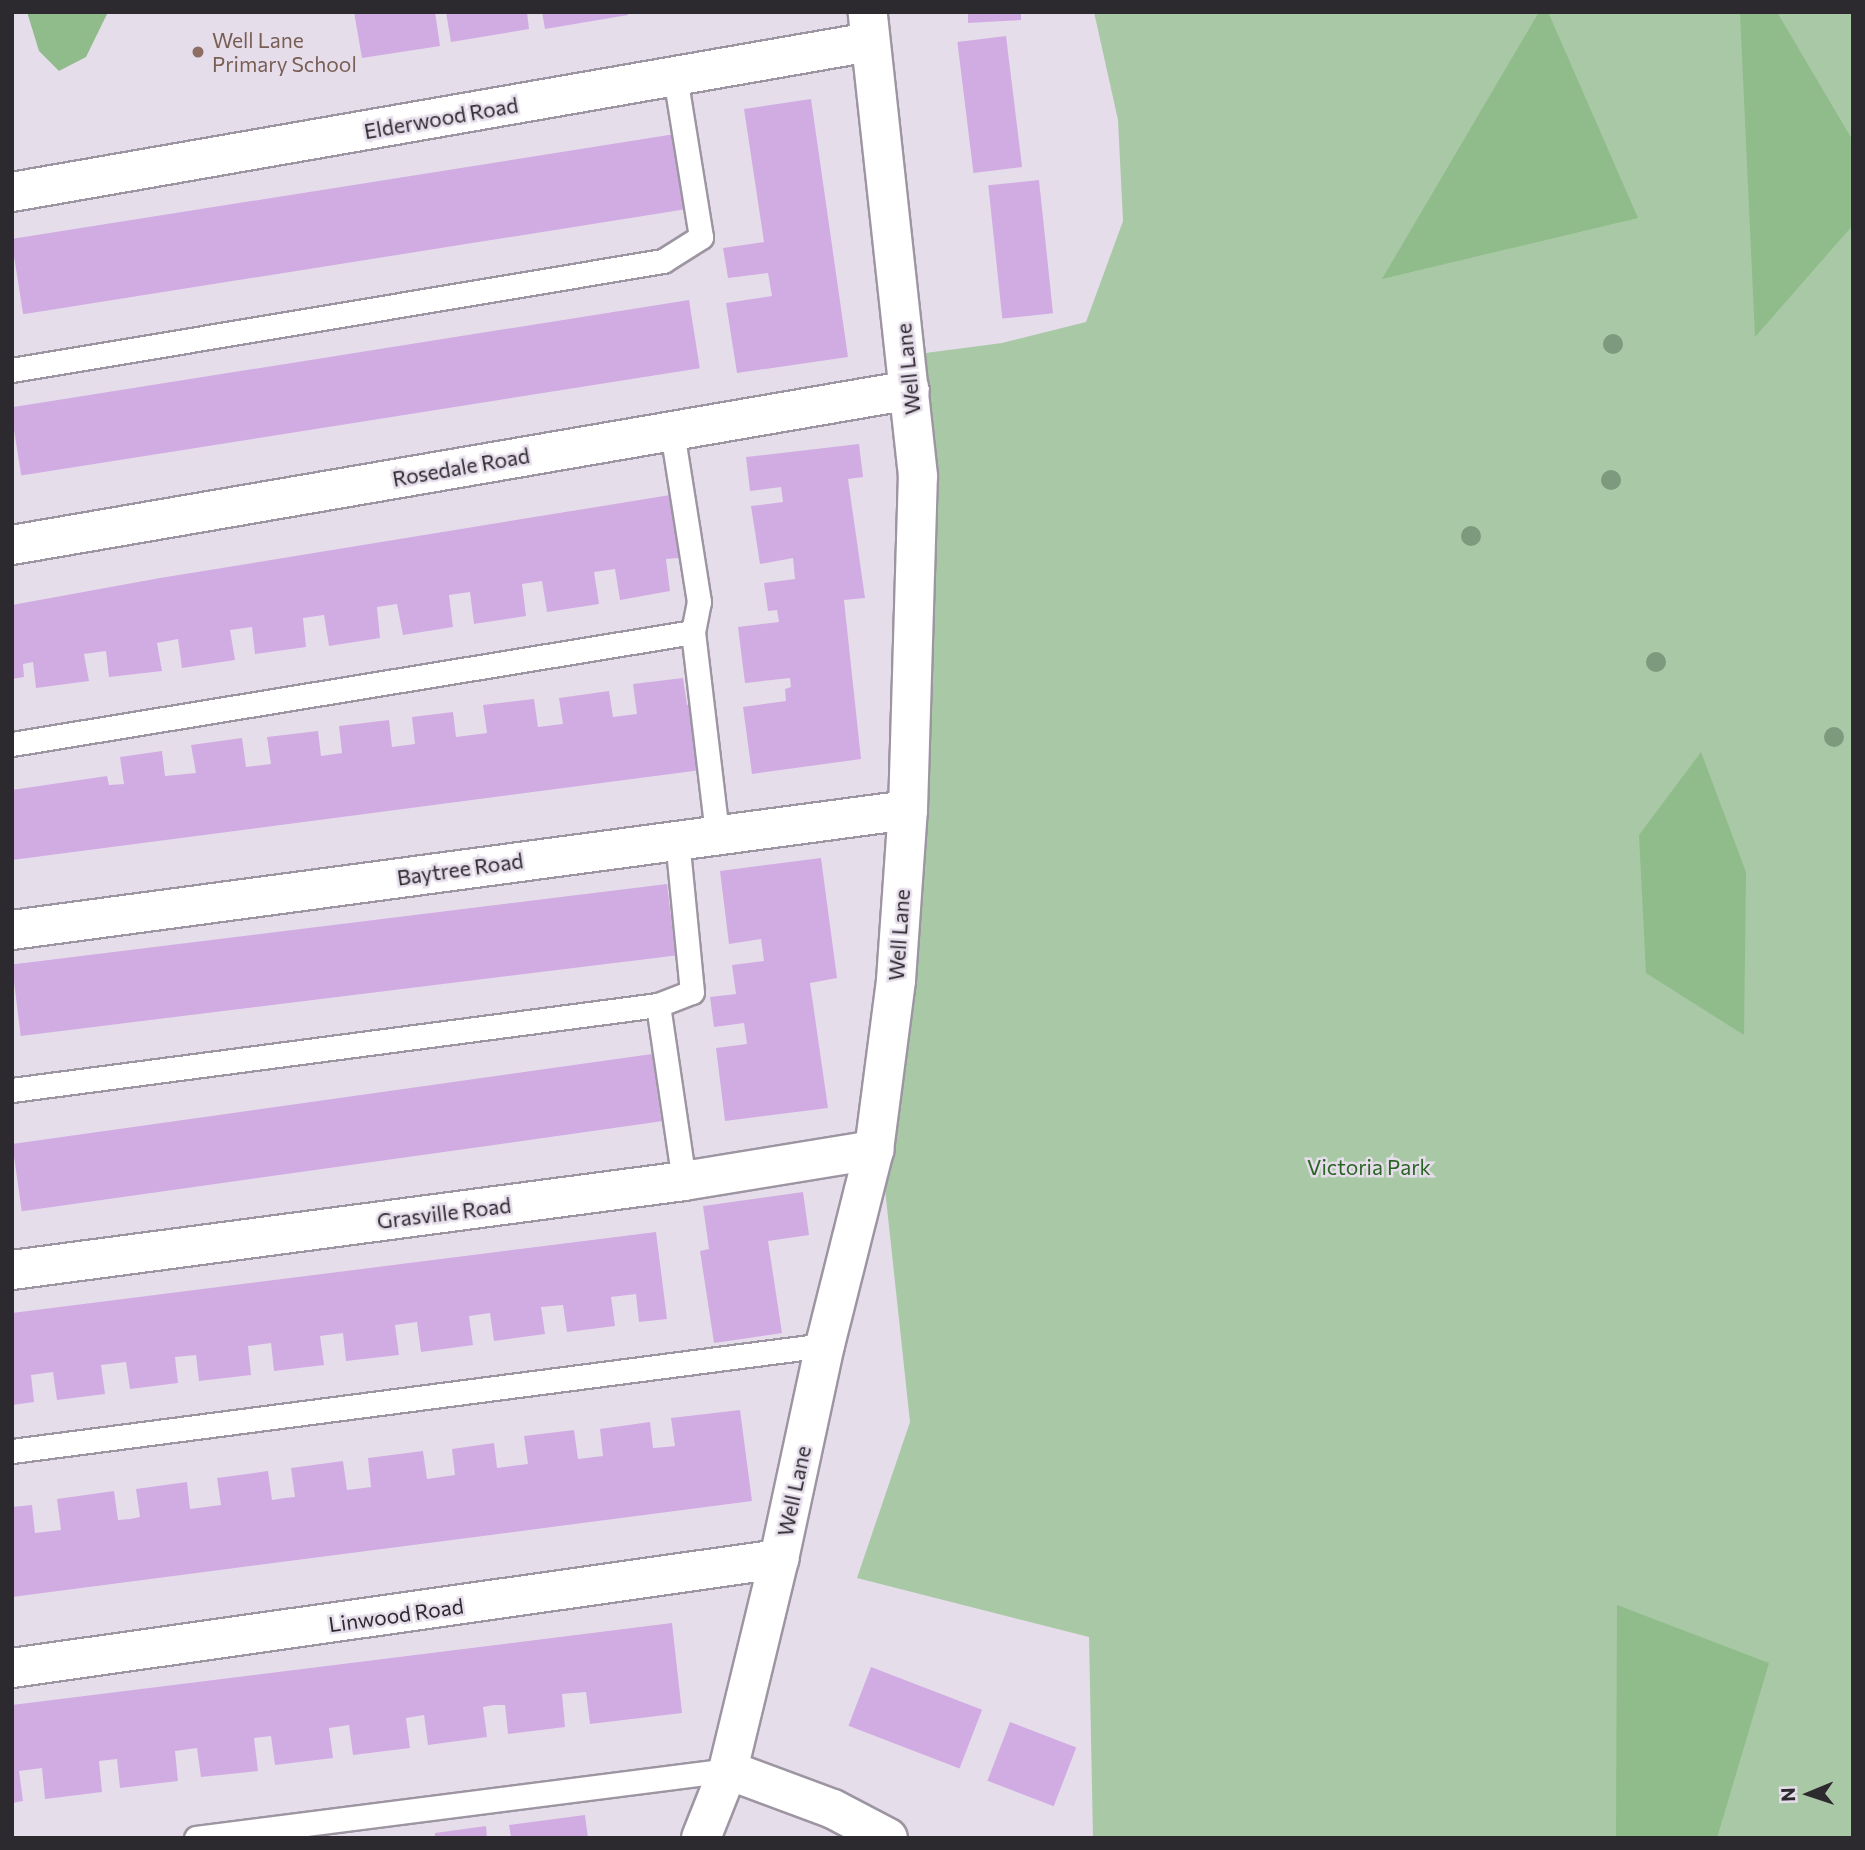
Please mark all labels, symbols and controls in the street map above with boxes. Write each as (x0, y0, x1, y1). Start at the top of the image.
place label: Well Lane Primary School (212, 27, 357, 77)
marker: Well Lane Primary School (190, 44, 206, 60)
street label: Elderwood Road (362, 92, 520, 144)
street label: Well Lane (891, 322, 925, 416)
street label: Rosedale Road (390, 443, 532, 491)
street label: Baytree Road (395, 848, 525, 890)
street label: Well Lane (883, 888, 915, 982)
park label: Victoria Park (1307, 1154, 1431, 1180)
street label: Grasville Road (376, 1192, 512, 1234)
street label: Well Lane (772, 1443, 816, 1539)
street label: Linwood Road (327, 1593, 465, 1637)
north arrow (1774, 1759, 1844, 1829)
text: N (1776, 1787, 1799, 1802)

